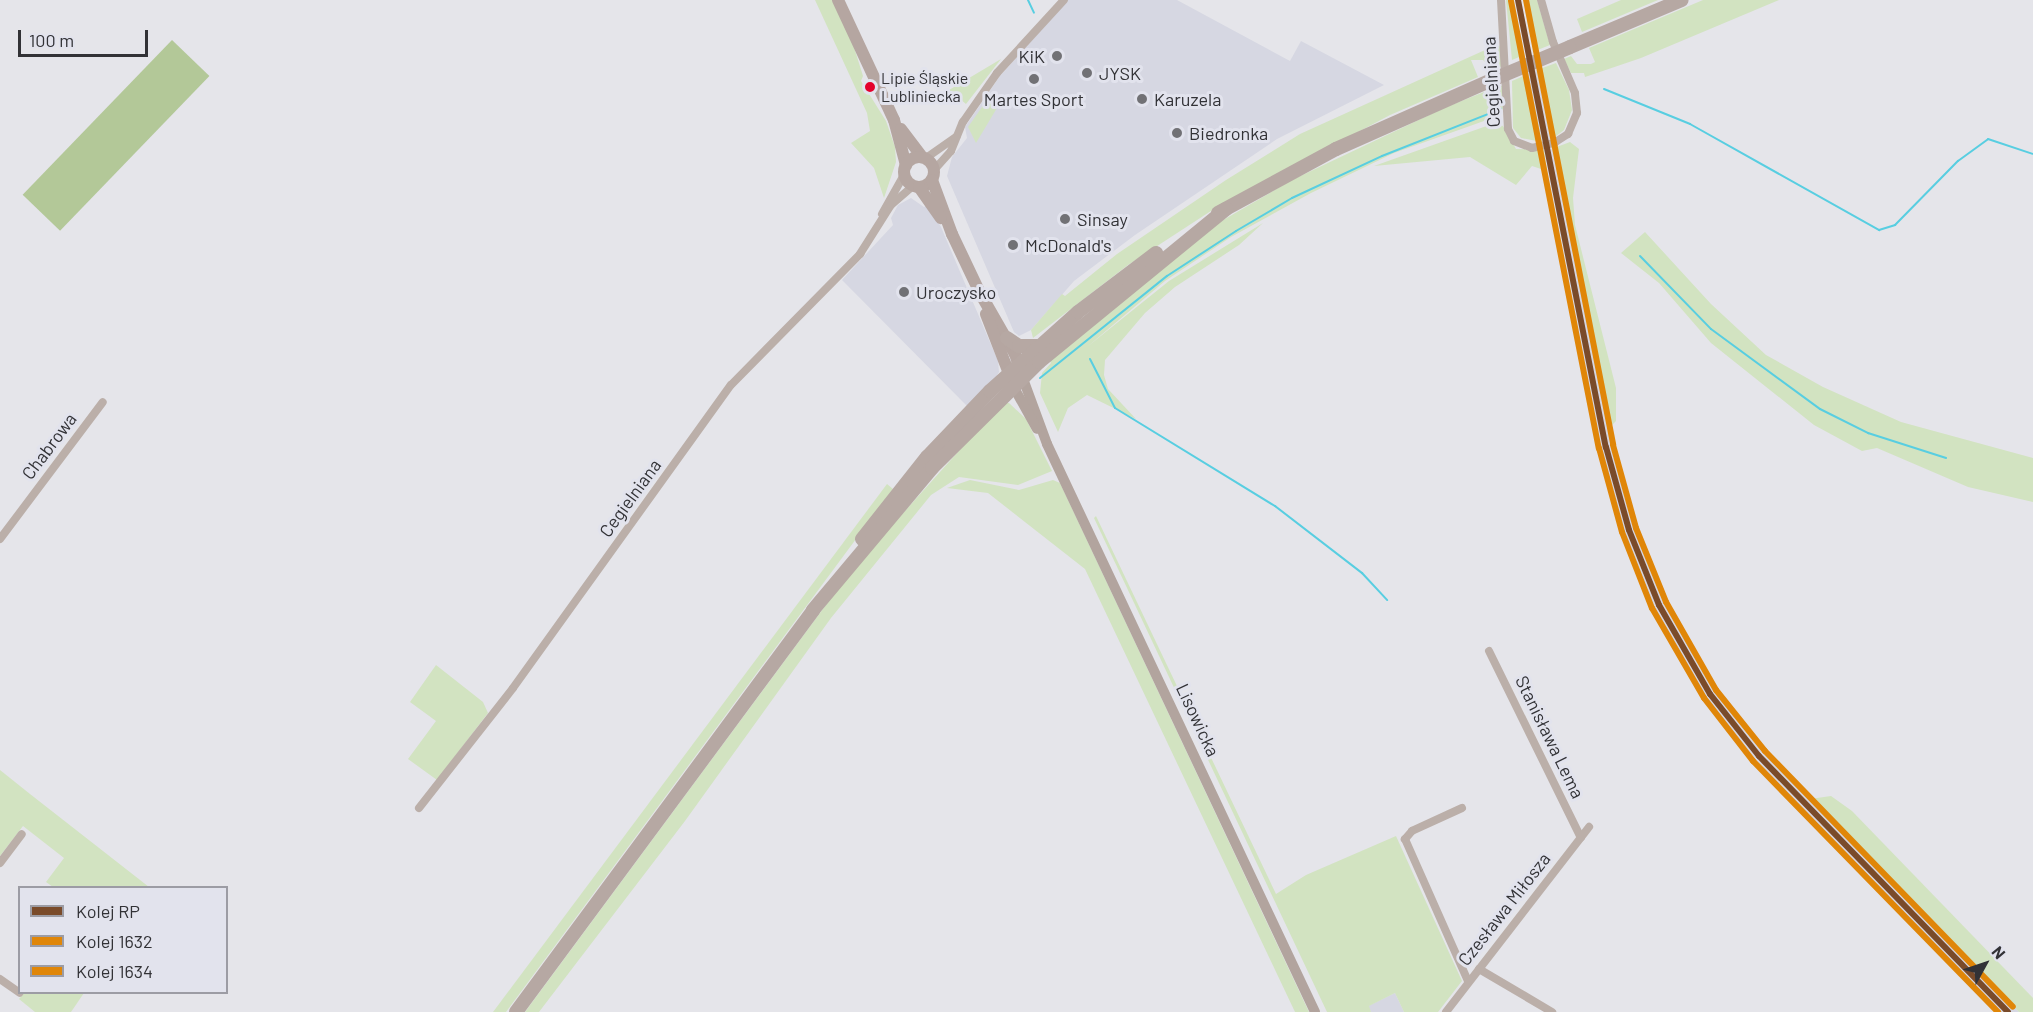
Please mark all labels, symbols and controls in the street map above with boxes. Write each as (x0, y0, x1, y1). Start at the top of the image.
scale bar (21, 18, 152, 56)
text: 100 m (29, 29, 74, 51)
street label: Cegielniana (1478, 36, 1504, 128)
place label: KiK (1018, 45, 1045, 67)
marker: KiK (1050, 49, 1064, 63)
place label: JYSK (1099, 62, 1141, 84)
marker: JYSK (1080, 66, 1094, 80)
place label: Lipie Śląskie Lubliniecka (881, 68, 968, 106)
marker: Martes Sport (1027, 72, 1041, 86)
marker: Lipie Śląskie Lubliniecka (864, 81, 876, 93)
place label: Martes Sport (984, 88, 1084, 110)
place label: Karuzela (1154, 88, 1221, 110)
marker: Karuzela (1135, 92, 1149, 106)
place label: Biedronka (1189, 122, 1268, 144)
marker: Biedronka (1170, 126, 1184, 140)
place label: Sinsay (1077, 208, 1128, 230)
marker: Sinsay (1058, 212, 1072, 226)
place label: McDonald's (1025, 234, 1112, 256)
marker: McDonald's (1006, 238, 1020, 252)
place label: Uroczysko (916, 281, 996, 303)
marker: Uroczysko (897, 285, 911, 299)
street label: Chabrowa (17, 409, 81, 483)
street label: Cegielniana (595, 455, 665, 541)
street label: Stanisława Lema (1511, 672, 1589, 802)
street label: Lisowicka (1172, 680, 1224, 760)
street label: Czesława Miłosza (1453, 848, 1555, 970)
legend (18, 886, 228, 994)
text: Kolej RP (76, 900, 140, 922)
text: Kolej 1632 (76, 930, 153, 952)
north arrow (1955, 934, 2015, 994)
text: N (1988, 942, 2010, 962)
text: Kolej 1634 (76, 960, 153, 982)

